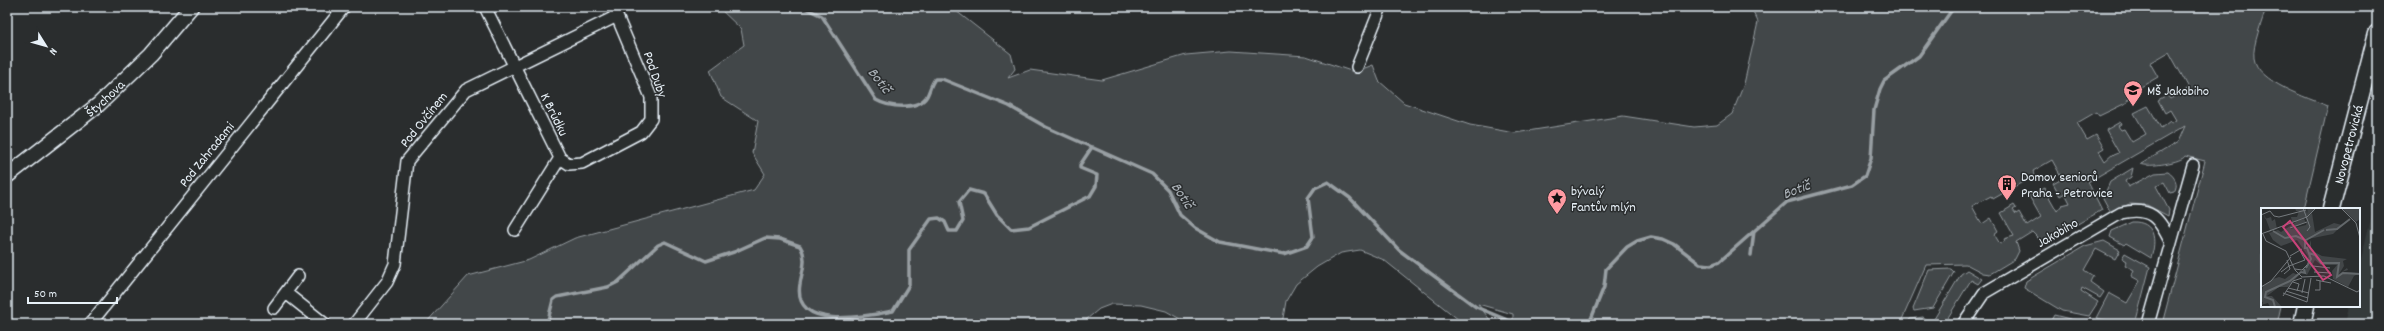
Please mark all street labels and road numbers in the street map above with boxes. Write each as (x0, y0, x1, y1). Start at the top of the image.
street label: Pod Duby (637, 49, 671, 101)
street label: Štychova (82, 76, 131, 123)
street label: Pod Ovčínem (396, 88, 453, 152)
street label: K Brůdku (534, 90, 572, 140)
street label: Novopetrovická (2330, 103, 2370, 187)
street label: Pod Zahradami (175, 118, 240, 192)
street label: Jakobiho (2034, 214, 2082, 254)

